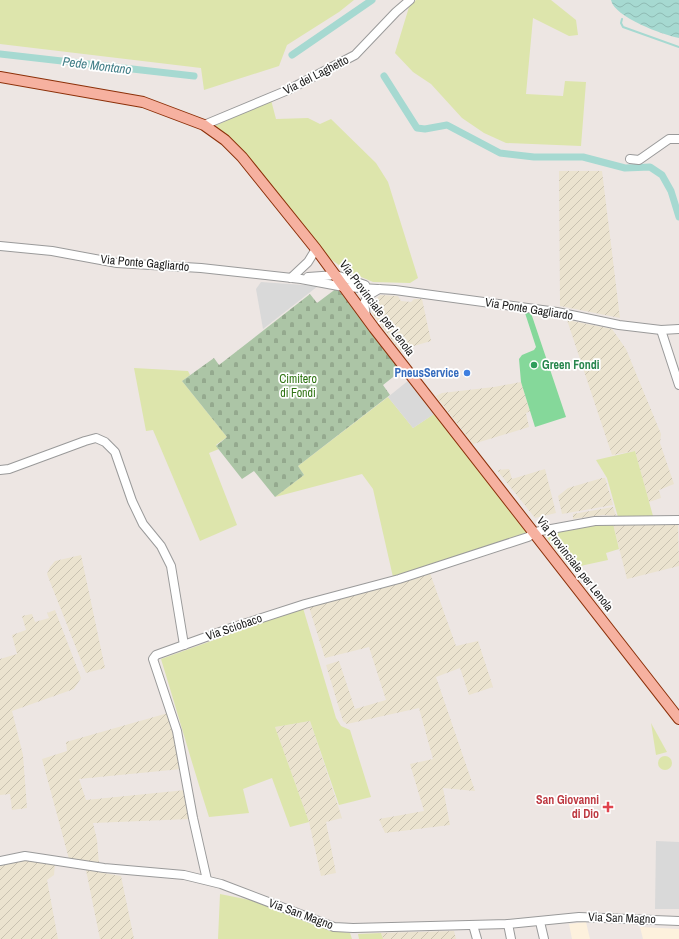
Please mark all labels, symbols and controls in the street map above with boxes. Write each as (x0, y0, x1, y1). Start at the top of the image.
street label: Via del Laghetto (281, 52, 351, 98)
water label: Pede Montano (61, 53, 132, 78)
street label: Via Ponte Gagliardo (100, 251, 190, 275)
street label: Via Provinciale per Lenola (336, 257, 419, 359)
street label: Via Ponte Gagliardo (484, 294, 574, 324)
place label: Green Fondi (542, 357, 600, 373)
marker: Green Fondi (529, 360, 539, 370)
place label: PneusService (394, 365, 460, 381)
marker: PneusService (462, 368, 472, 378)
park label: Cimitero di Fondi (279, 371, 317, 401)
street label: Via Provinciale per Lenola (533, 513, 617, 615)
street label: Via Sciobaco (204, 610, 264, 644)
place label: San Giovanni di Dio (536, 792, 599, 822)
marker: San Giovanni di Dio (602, 801, 614, 813)
street label: Via San Magno (266, 895, 336, 933)
street label: Via San Magno (588, 909, 656, 927)

